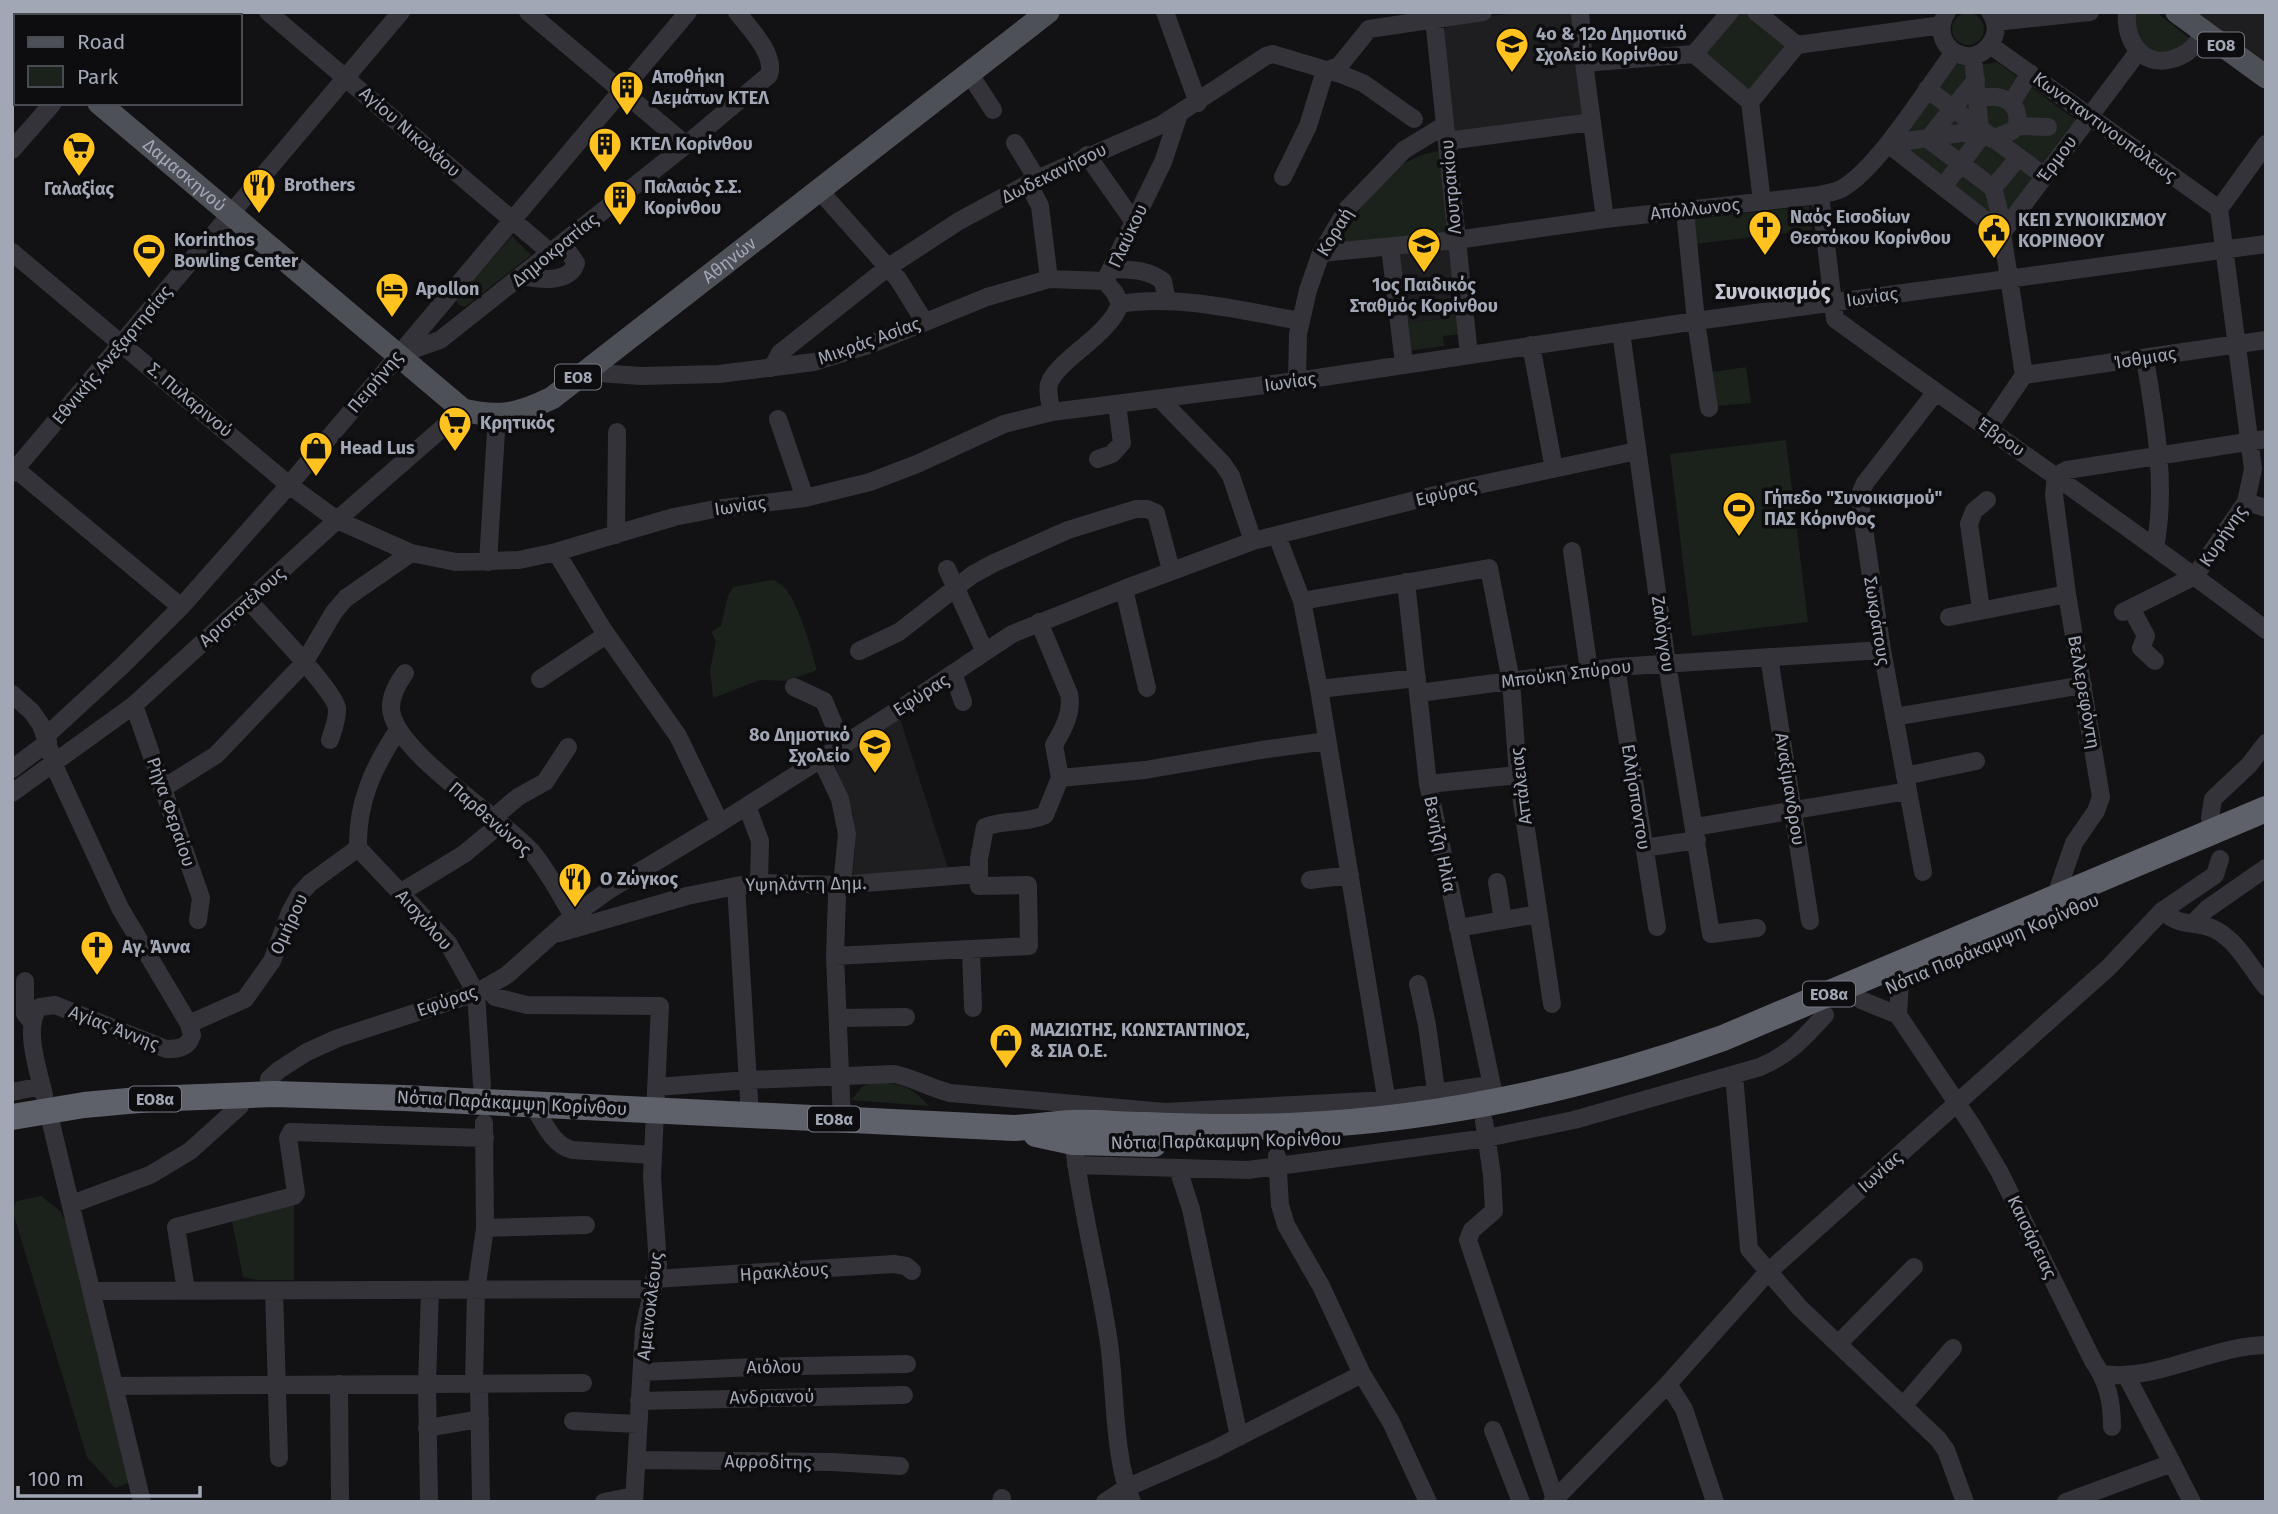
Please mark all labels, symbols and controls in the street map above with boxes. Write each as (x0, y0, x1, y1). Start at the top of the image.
legend (14, 14, 242, 105)
place label: 4ο & 12ο Δημοτικό Σχολείο Κορίνθου (1536, 23, 1687, 66)
school or university icon: 4ο & 12ο Δημοτικό Σχολείο Κορίνθου (1493, 25, 1531, 74)
text: Road (77, 29, 125, 55)
road number: ΕΟ8 (2198, 32, 2244, 58)
text: Park (77, 64, 119, 90)
place label: Αποθήκη Δεμάτων ΚΤΕΛ (651, 66, 769, 109)
street label: Κωνσταντινουπόλεως (2029, 67, 2182, 187)
building icon: Αποθήκη Δεμάτων ΚΤΕΛ (608, 68, 646, 117)
street label: Αγίου Νικολάου (355, 82, 465, 182)
building icon: ΚΤΕΛ Κορίνθου (586, 125, 624, 174)
supermarket icon: Γαλαξίας (60, 129, 98, 178)
street label: Έρμου (2032, 131, 2082, 187)
place label: ΚΤΕΛ Κορίνθου (630, 133, 753, 155)
street label: Δαμασκηνού (138, 134, 231, 217)
street label: Δωδεκανήσου (998, 138, 1110, 208)
street label: Λουτρακίου (1436, 139, 1466, 235)
restaurant icon: Brothers (240, 166, 278, 215)
place label: Brothers (284, 174, 356, 196)
place label: Παλαιός Σ.Σ. Κορίνθου (644, 176, 742, 219)
place label: Γαλαξίας (44, 178, 114, 200)
building icon: Παλαιός Σ.Σ. Κορίνθου (601, 178, 639, 227)
street label: Απόλλωνος (1649, 193, 1741, 225)
street label: Γλαύκου (1104, 201, 1152, 271)
street label: Κοραή (1312, 204, 1358, 260)
place label: Ναός Εισοδίων Θεοτόκου Κορίνθου (1790, 206, 1951, 249)
street label: Δημοκρατίας (507, 208, 603, 291)
church icon: Ναός Εισοδίων Θεοτόκου Κορίνθου (1746, 208, 1784, 257)
place label: ΚΕΠ ΣΥΝΟΙΚΙΣΜΟΥ ΚΟΡΙΝΘΟΥ (2018, 209, 2167, 252)
public building icon: ΚΕΠ ΣΥΝΟΙΚΙΣΜΟΥ ΚΟΡΙΝΘΟΥ (1975, 211, 2013, 260)
school or university icon: 1ος Παιδικός Σταθμός Κορίνθου (1405, 225, 1443, 274)
place label: Korinthos Bowling Center (174, 229, 299, 272)
sports icon: Korinthos Bowling Center (130, 231, 168, 280)
street label: Αθηνών (698, 232, 761, 288)
hotel icon: Apollon (373, 270, 411, 319)
place label: 1ος Παιδικός Σταθμός Κορίνθου (1350, 274, 1498, 317)
place label: Apollon (415, 278, 479, 300)
district label: Συνοικισμός (1715, 279, 1831, 305)
street label: Εθνικής Ανεξαρτησίας (47, 281, 177, 429)
street label: Ιωνίας (1845, 282, 1900, 312)
street label: Μικράς Ασίας (815, 312, 924, 370)
street label: Ίσθμιας (2112, 342, 2178, 374)
street label: Πειρήνης (343, 346, 408, 418)
street label: Σ. Πυλαρινού (143, 358, 237, 442)
road number: ΕΟ8 (555, 364, 601, 390)
street label: Ιωνίας (1263, 367, 1318, 397)
supermarket icon: Κρητικός (436, 404, 474, 453)
place label: Κρητικός (480, 412, 555, 434)
street label: Έβρου (1973, 413, 2029, 461)
shop icon: Head Lus (297, 429, 335, 478)
place label: Head Lus (340, 437, 415, 459)
street label: Εφύρας (1413, 475, 1479, 511)
place label: Γήπεδο "Συνοικισμού" ΠΑΣ Κόρινθος (1764, 487, 1943, 530)
sports icon: Γήπεδο "Συνοικισμού" ΠΑΣ Κόρινθος (1720, 489, 1758, 538)
street label: Ιωνίας (713, 491, 768, 521)
street label: Κυρήνης (2194, 501, 2252, 571)
street label: Αριστοτέλους (194, 562, 290, 651)
street label: Σωκράτους (1859, 575, 1895, 668)
street label: Ζαλόγγου (1647, 594, 1679, 674)
street label: Βελλερεφόντη (2063, 633, 2105, 751)
street label: Μπούκη Σπύρου (1500, 655, 1632, 693)
street label: Εφύρας (889, 669, 954, 721)
place label: 8ο Δημοτικό Σχολείο (749, 724, 850, 767)
school or university icon: 8ο Δημοτικό Σχολείο (856, 726, 894, 775)
street label: Αναξίμανδρου (1770, 731, 1810, 847)
street label: Ελλήσποντου (1617, 743, 1655, 851)
street label: Αττάλειας (1505, 746, 1537, 826)
street label: Ρήγα Φεραίου (142, 754, 200, 870)
street label: Παρθενώνος (444, 777, 536, 861)
street label: Βενήζη Ηλία (1419, 794, 1461, 894)
restaurant icon: Ο Ζώγκος (556, 860, 594, 909)
place label: Ο Ζώγκος (600, 868, 678, 890)
street label: Υψηλάντη Δημ. (745, 872, 867, 896)
street label: Αισχύλου (391, 885, 457, 955)
street label: Νότια Παράκαμψη Κορίνθου (1882, 889, 2102, 999)
street label: Ομήρου (265, 890, 313, 958)
church icon: Αγ. Άννα (78, 928, 116, 977)
place label: Αγ. Άννα (121, 936, 191, 958)
street label: Εφύρας (414, 980, 480, 1022)
road number: ΕΟ8α (1803, 982, 1855, 1006)
street label: Αγίας Άννης (66, 1001, 163, 1055)
place label: ΜΑΖΙΩΤΗΣ, ΚΩΝΣΤΑΝΤΙΝΟΣ, & ΣΙΑ Ο.Ε. (1030, 1019, 1250, 1062)
shop icon: ΜΑΖΙΩΤΗΣ, ΚΩΝΣΤΑΝΤΙΝΟΣ, & ΣΙΑ Ο.Ε. (987, 1021, 1025, 1070)
road number: ΕΟ8α (129, 1086, 181, 1112)
street label: Νότια Παράκαμψη Κορίνθου (396, 1086, 628, 1120)
road number: ΕΟ8α (808, 1106, 860, 1132)
street label: Νότια Παράκαμψη Κορίνθου (1110, 1128, 1342, 1154)
street label: Ιωνίας (1853, 1146, 1907, 1198)
street label: Καισάρειας (2002, 1192, 2062, 1283)
street label: Αμεινοκλέους (632, 1250, 668, 1361)
street label: Ηρακλέους (739, 1258, 830, 1286)
street label: Αιόλου (746, 1356, 802, 1378)
street label: Ανδριανού (729, 1385, 815, 1409)
street label: Αφροδίτης (724, 1450, 812, 1474)
scale bar (18, 1454, 200, 1498)
text: 100 m (28, 1466, 84, 1492)

